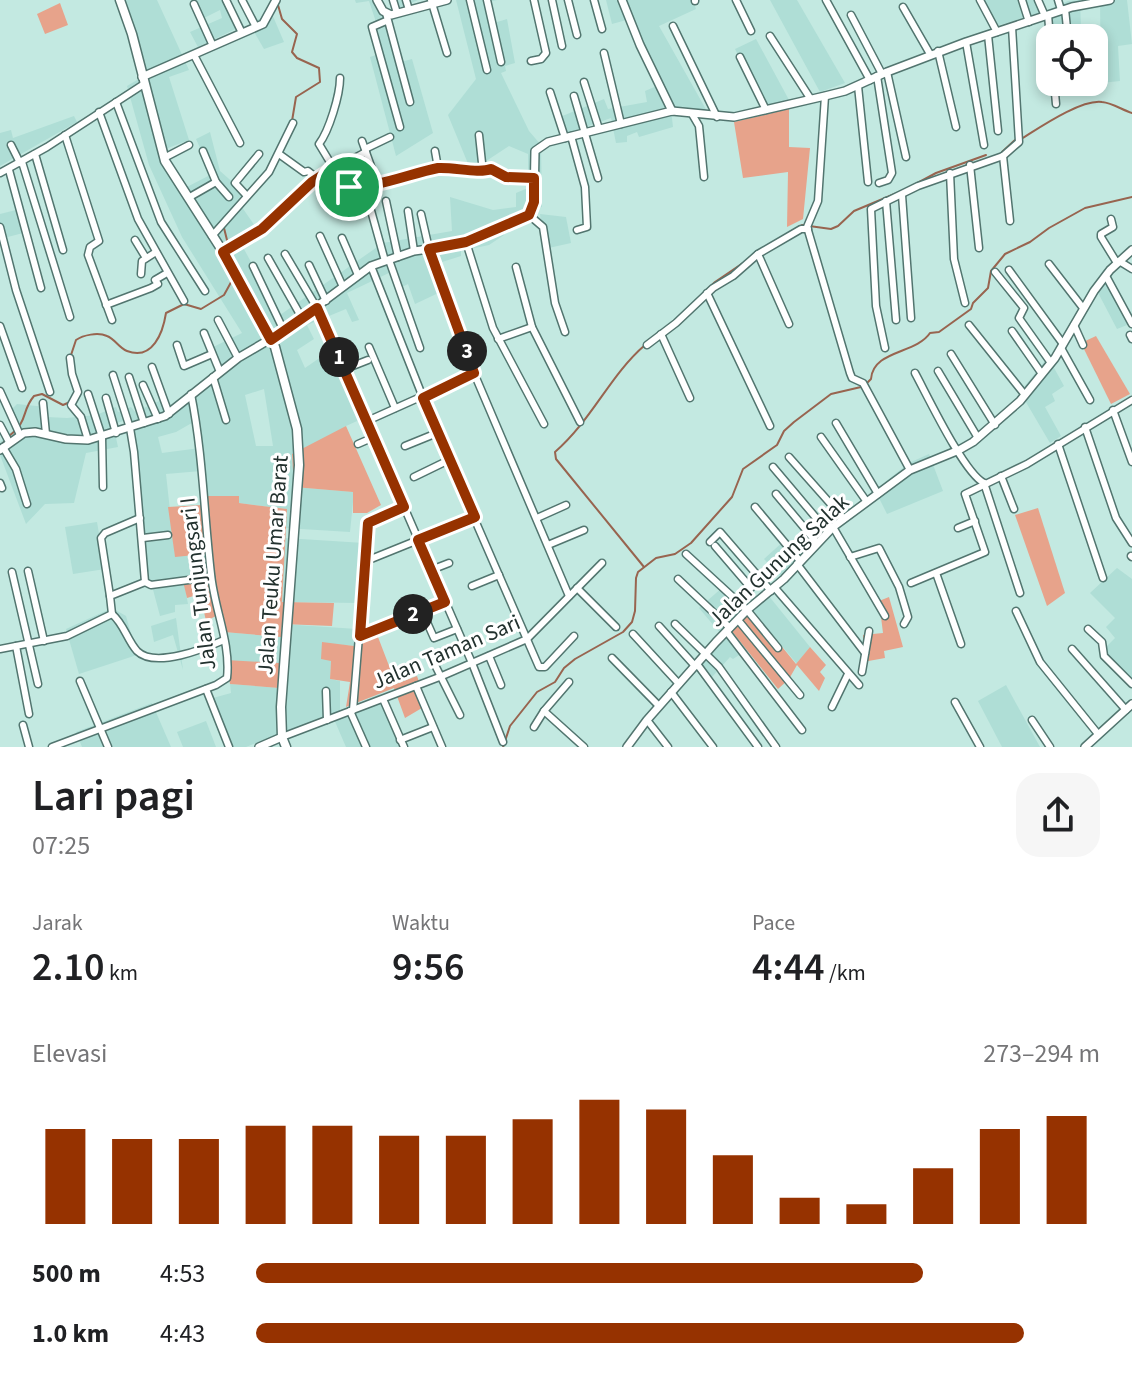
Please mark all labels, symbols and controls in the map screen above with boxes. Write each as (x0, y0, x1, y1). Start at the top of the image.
map controls (1036, 24, 1108, 96)
button: locate (1036, 24, 1108, 96)
pin (315, 153, 383, 221)
icon: arrive (327, 165, 371, 209)
pin: 3 (447, 331, 487, 371)
text: 3 (461, 335, 473, 367)
pin: 1 (319, 337, 359, 377)
text: 1 (333, 341, 345, 373)
street label: Jalan Teuku Umar Barat (249, 454, 297, 676)
street label: Jalan Gunung Salak (701, 487, 856, 635)
street label: Jalan Tunjungsari I (172, 496, 224, 672)
pin: 2 (393, 594, 433, 634)
text: 2 (407, 598, 419, 630)
street label: Jalan Taman Sari (368, 606, 525, 697)
text: Lari pagi (32, 765, 195, 828)
button: share (1016, 773, 1100, 857)
text: 07:25 (32, 827, 90, 864)
text: Jarak (32, 907, 83, 939)
text: Waktu (392, 907, 450, 939)
text: Pace (752, 907, 795, 939)
text: 2.10 (32, 939, 105, 996)
text: 9:56 (392, 939, 465, 996)
text: 4:44 (752, 939, 825, 996)
text: km (105, 957, 138, 989)
text: /km (825, 957, 866, 989)
text: Elevasi (32, 1035, 107, 1072)
text: 273–294 m (983, 1035, 1100, 1072)
text: 500 m (32, 1255, 101, 1292)
text: 4:53 (160, 1255, 205, 1292)
text: 1.0 km (32, 1315, 109, 1352)
text: 4:43 (160, 1315, 205, 1352)

